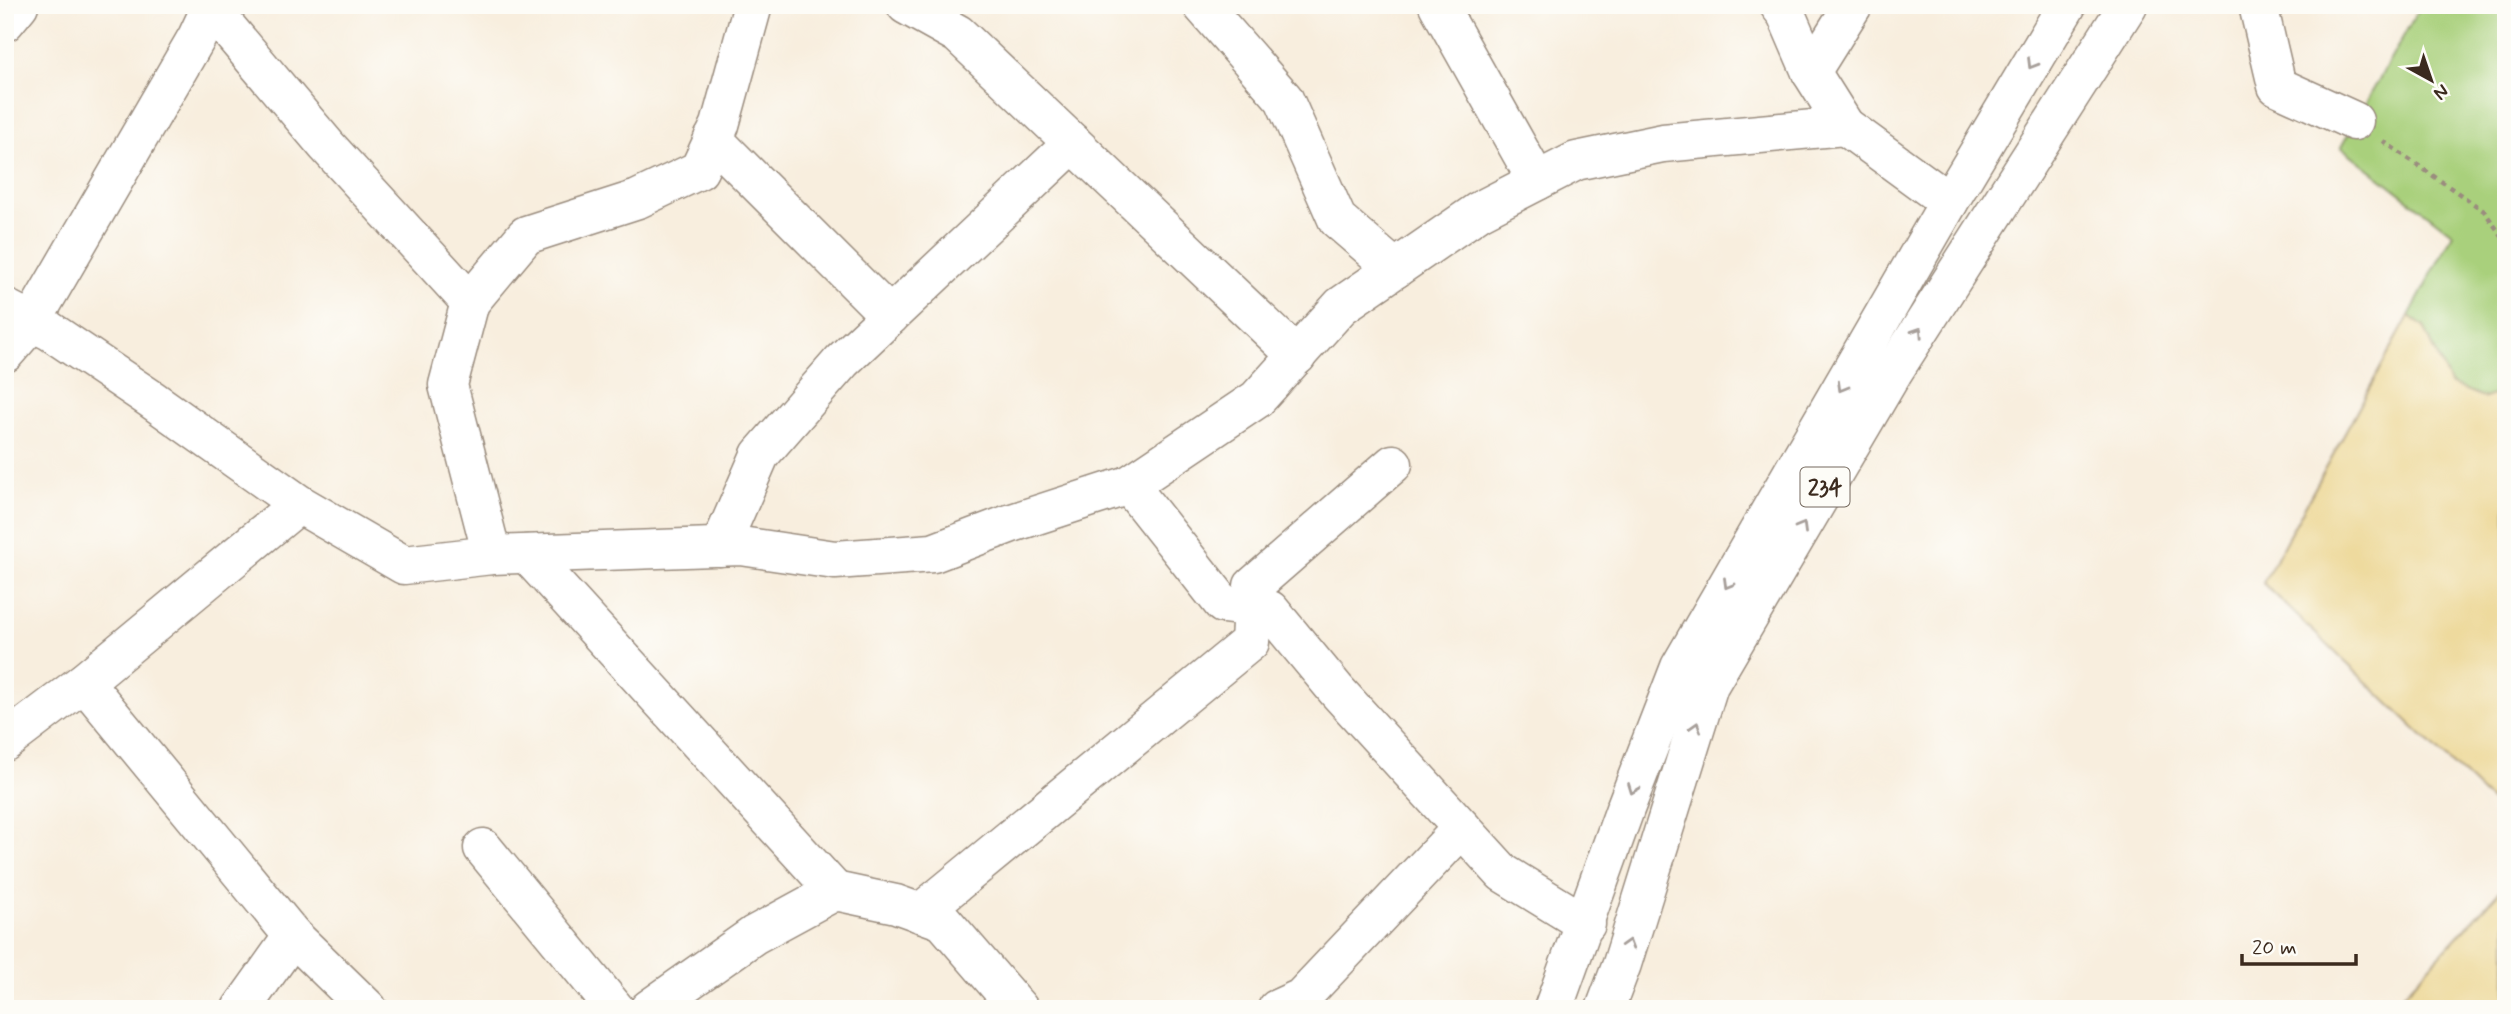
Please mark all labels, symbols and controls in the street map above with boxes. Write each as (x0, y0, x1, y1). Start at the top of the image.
north arrow (2396, 46, 2466, 116)
one-way arrow (2027, 56, 2040, 69)
text: N (2428, 78, 2454, 106)
one-way arrow (1910, 327, 1923, 340)
one-way arrow (1837, 379, 1850, 392)
road number: 234 (1800, 467, 1850, 506)
one-way arrow (1793, 522, 1806, 535)
one-way arrow (1723, 576, 1736, 589)
one-way arrow (1687, 722, 1702, 734)
one-way arrow (1627, 783, 1641, 795)
scale bar (2242, 923, 2355, 967)
text: 20 m (2252, 934, 2297, 962)
one-way arrow (1619, 939, 1634, 951)

